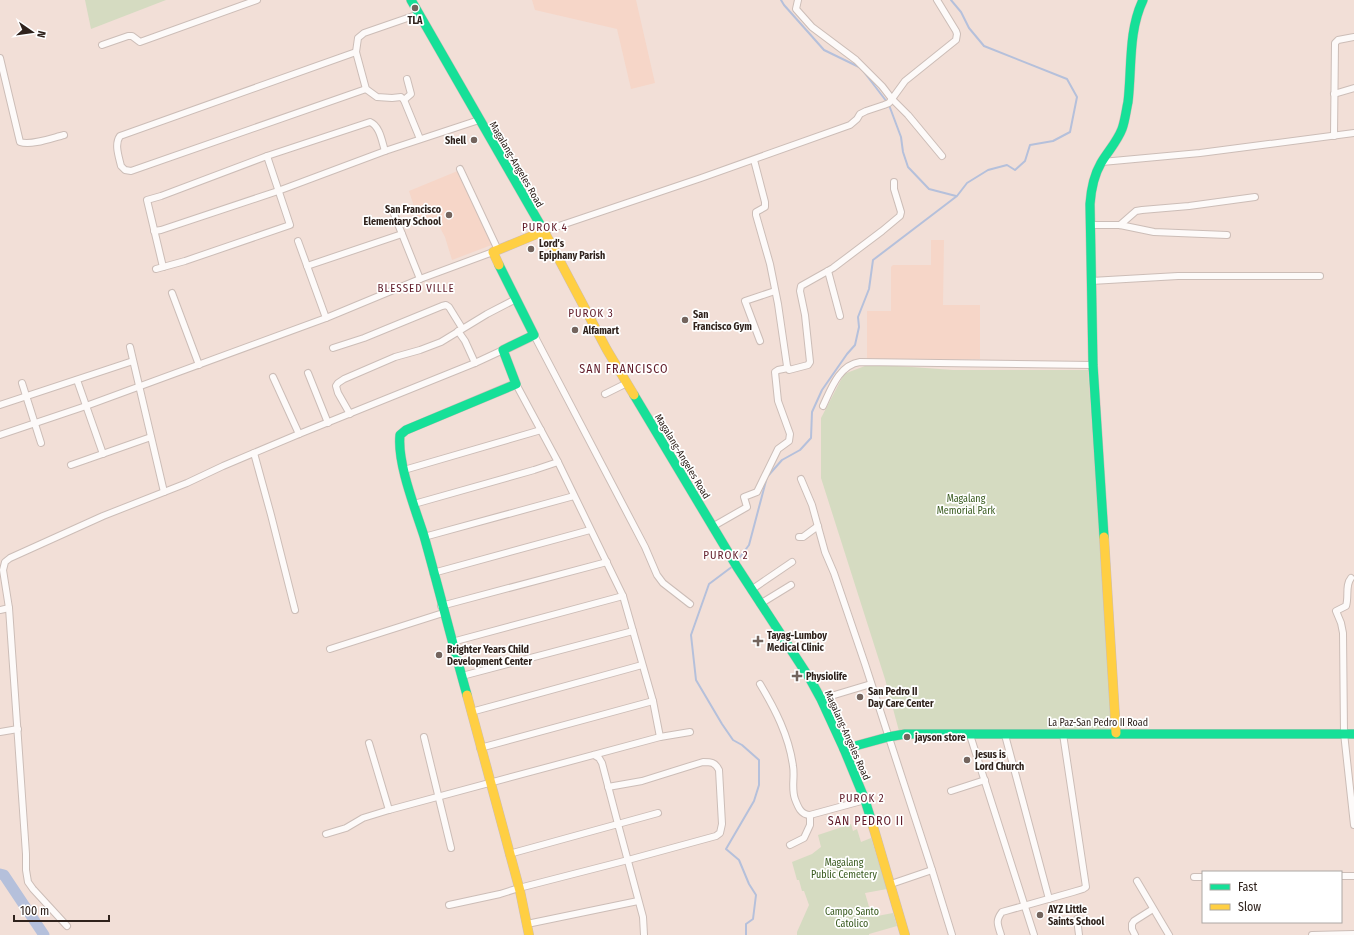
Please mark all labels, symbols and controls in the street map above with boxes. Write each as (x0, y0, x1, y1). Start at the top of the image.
marker: TLA (410, 3, 420, 13)
north arrow (12, 12, 52, 52)
place label: TLA (408, 15, 423, 27)
text: N (34, 29, 48, 39)
street label: Magalang-Angeles Road (487, 119, 546, 210)
place label: Shell (445, 135, 466, 147)
marker: Shell (469, 135, 479, 145)
place label: San Francisco Elementary School (364, 204, 442, 228)
marker: San Francisco Elementary School (444, 210, 454, 220)
district label: PUROK 4 (522, 221, 568, 234)
place label: Lord's Epiphany Parish (539, 238, 605, 262)
marker: Lord's Epiphany Parish (526, 244, 536, 254)
district label: BLESSED VILLE (377, 282, 455, 295)
district label: PUROK 3 (568, 307, 614, 320)
place label: San Francisco Gym (693, 309, 752, 333)
marker: San Francisco Gym (680, 315, 690, 325)
marker: Alfamart (570, 325, 580, 335)
place label: Alfamart (582, 325, 619, 337)
district label: SAN FRANCISCO (579, 362, 669, 376)
street label: Magalang-Angeles Road (652, 412, 712, 501)
park label: Magalang Memorial Park (937, 493, 996, 517)
district label: PUROK 2 (703, 549, 749, 562)
place label: Tayag-Lumboy Medical Clinic (767, 630, 827, 654)
marker: Tayag-Lumboy Medical Clinic (752, 635, 764, 647)
place label: Brighter Years Child Development Center (447, 644, 532, 668)
marker: Brighter Years Child Development Center (434, 650, 444, 660)
marker: Physiolife (791, 670, 803, 682)
place label: Physiolife (806, 671, 847, 683)
place label: San Pedro II Day Care Center (868, 686, 934, 710)
street label: Magalang-Angeles Road (822, 689, 872, 782)
marker: San Pedro II Day Care Center (855, 692, 865, 702)
street label: La Paz-San Pedro II Road (1048, 717, 1148, 729)
marker: jayson store (902, 732, 912, 742)
place label: jayson store (914, 732, 966, 744)
place label: Jesus is Lord Church (974, 749, 1024, 773)
marker: Jesus is Lord Church (962, 755, 972, 765)
district label: PUROK 2 (839, 792, 885, 805)
district label: SAN PEDRO II (828, 814, 904, 828)
park label: Magalang Public Cemetery (811, 857, 877, 881)
legend (1202, 871, 1342, 923)
text: Fast (1238, 880, 1257, 894)
scale bar (14, 897, 109, 923)
text: Slow (1238, 900, 1261, 914)
text: 100 m (20, 904, 49, 918)
place label: AYZ Little Saints School (1047, 904, 1104, 928)
park label: Campo Santo Catolico (825, 906, 879, 930)
marker: AYZ Little Saints School (1035, 910, 1045, 920)

